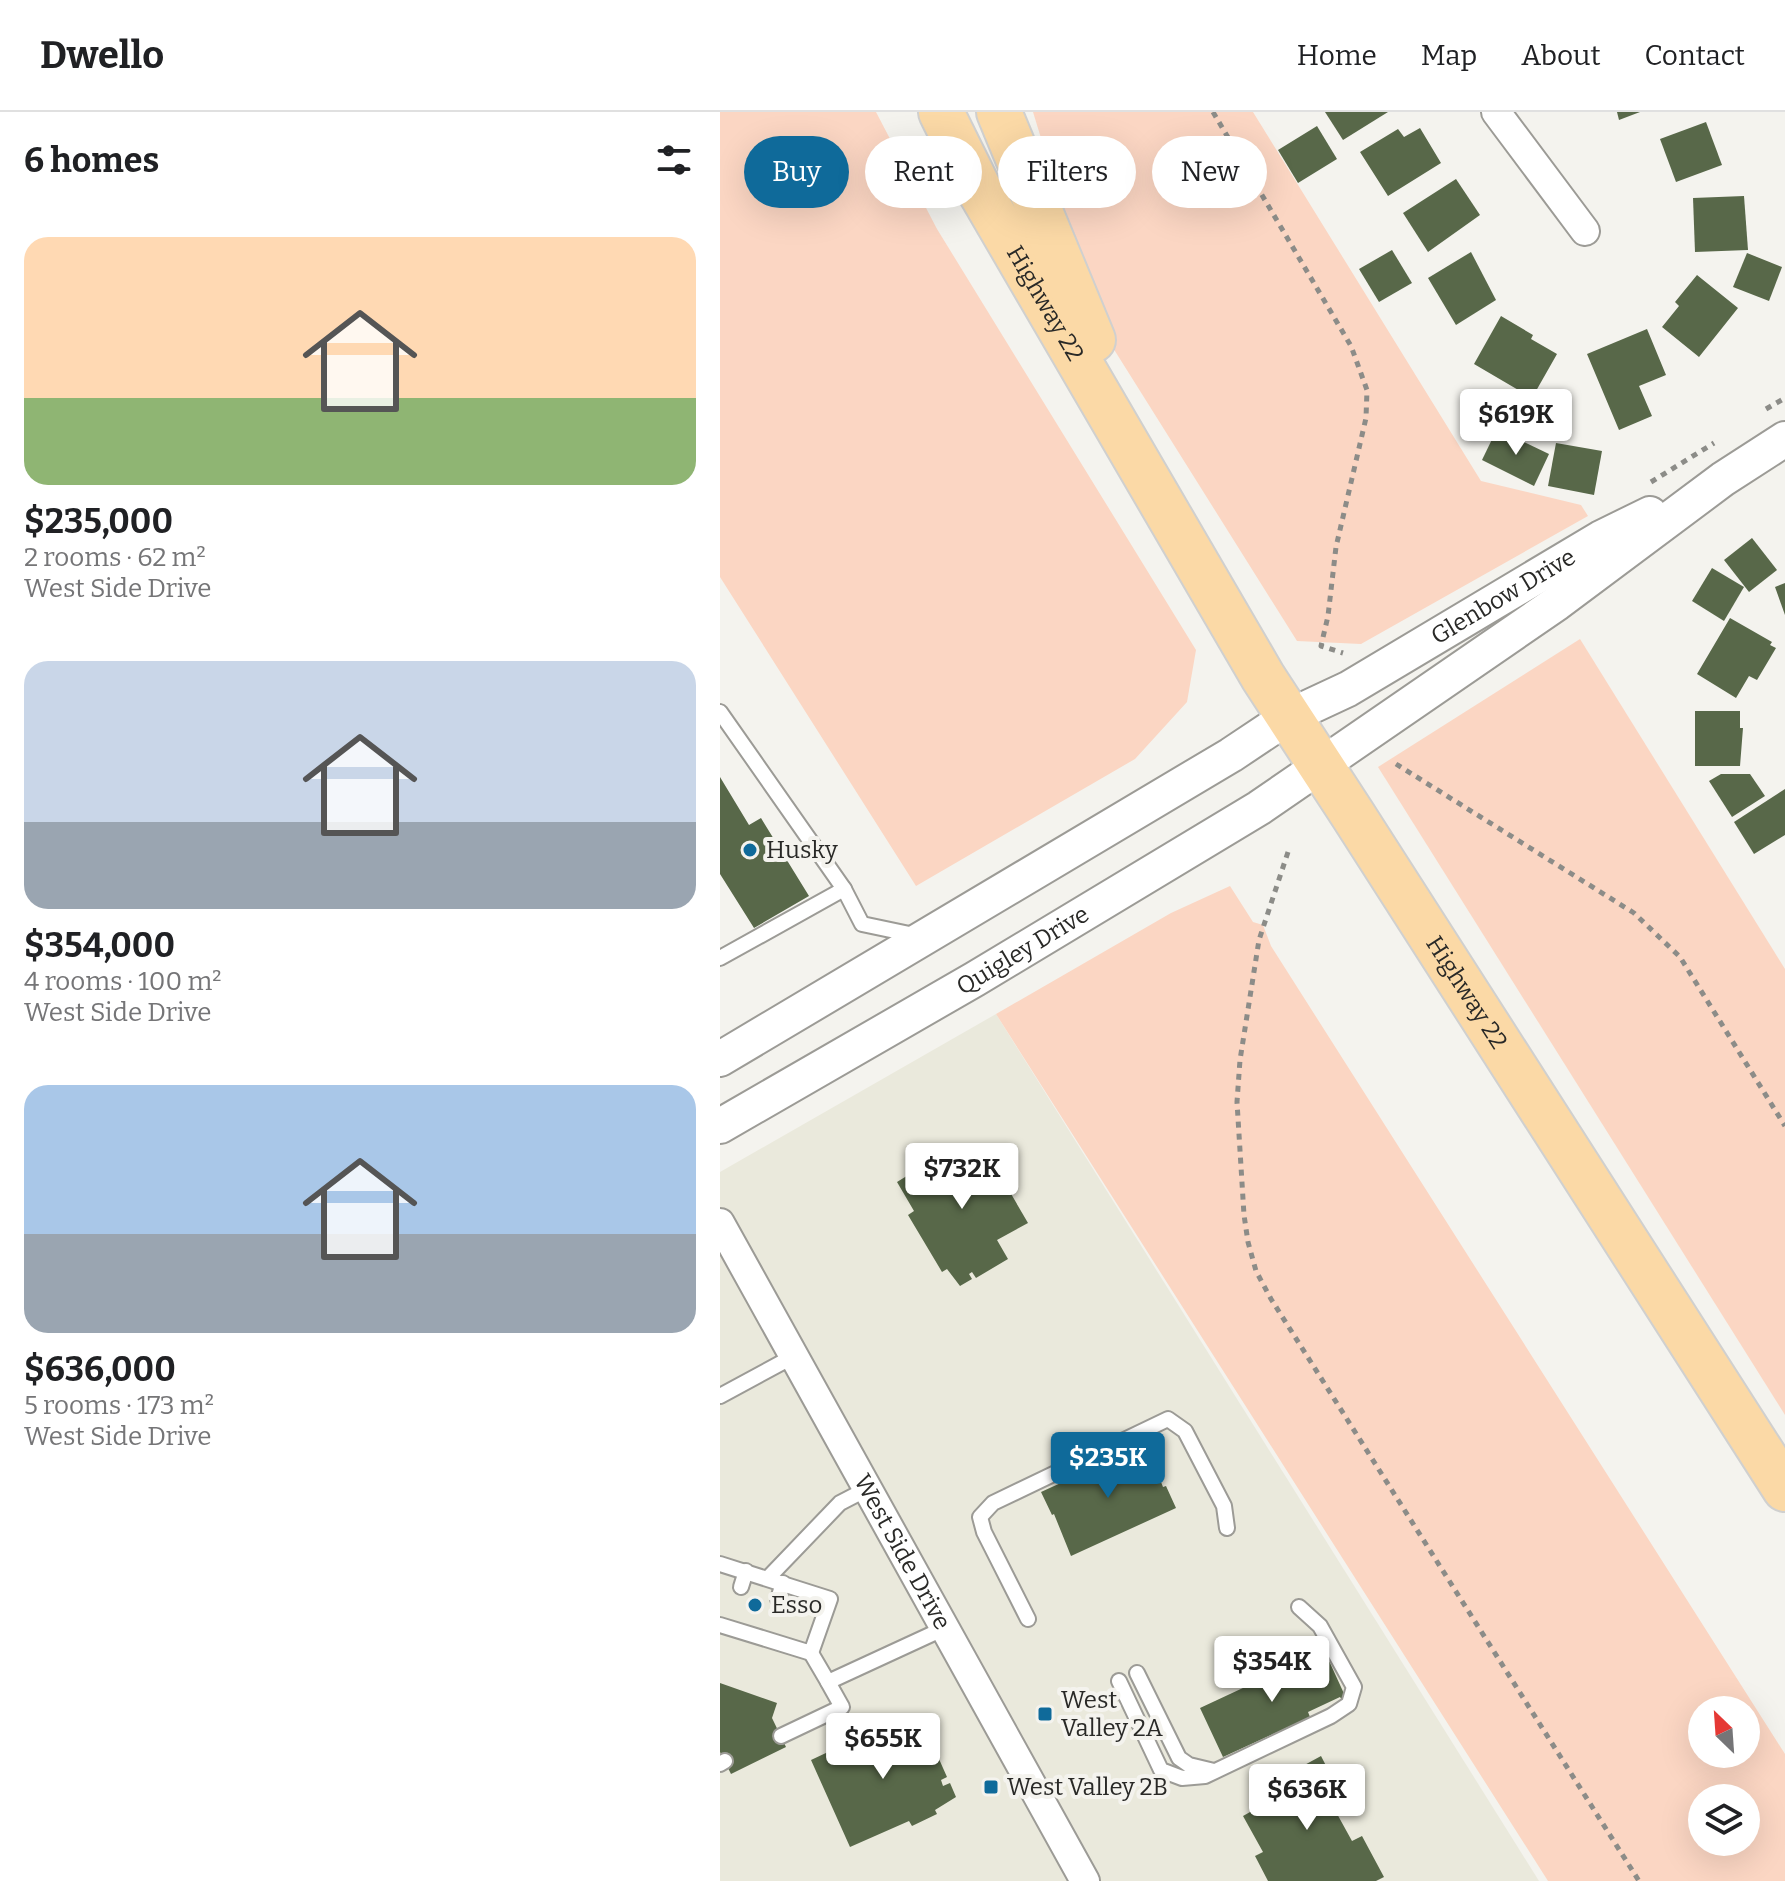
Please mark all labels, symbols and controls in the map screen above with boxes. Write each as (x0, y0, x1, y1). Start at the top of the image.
text: Dwello (40, 32, 164, 78)
text: Home (1297, 39, 1377, 72)
text: Map (1421, 39, 1477, 72)
text: About (1521, 39, 1601, 72)
text: Contact (1645, 39, 1745, 72)
chip: Buy (744, 136, 849, 208)
chip: Rent (865, 136, 982, 208)
chip: Filters (998, 136, 1136, 208)
chip: New (1152, 136, 1267, 208)
icon: filters (652, 138, 696, 182)
text: 6 homes (24, 140, 159, 181)
street label: Highway 22 (1001, 241, 1090, 366)
icon: home (288, 289, 432, 433)
pin: $619K (1460, 389, 1572, 457)
text: $619K (1478, 399, 1554, 430)
text: $235,000 (24, 501, 173, 542)
text: 2 rooms · 62 m² (24, 542, 206, 573)
street label: Glenbow Drive (1426, 543, 1580, 650)
text: West Side Drive (24, 573, 211, 604)
icon: home (288, 713, 432, 857)
place label: Husky (766, 836, 838, 864)
marker: Husky (741, 841, 759, 859)
street label: Quigley Drive (952, 900, 1094, 1001)
text: $354,000 (24, 925, 175, 966)
street label: Highway 22 (1420, 931, 1513, 1054)
text: 4 rooms · 100 m² (24, 966, 221, 997)
text: West Side Drive (24, 997, 211, 1028)
icon: home (288, 1137, 432, 1281)
pin: $732K (906, 1143, 1018, 1211)
text: $732K (923, 1153, 1001, 1184)
text: $636,000 (24, 1349, 176, 1390)
text: 5 rooms · 173 m² (24, 1390, 214, 1421)
text: West Side Drive (24, 1421, 211, 1452)
pin: $235K (1052, 1432, 1164, 1500)
text: $235K (1069, 1442, 1147, 1473)
street label: West Side Drive (848, 1469, 957, 1634)
place label: Esso (771, 1591, 822, 1619)
marker: Esso (746, 1596, 764, 1614)
pin: $354K (1216, 1636, 1328, 1704)
text: $354K (1232, 1646, 1312, 1677)
place label: West Valley 2A (1061, 1686, 1163, 1742)
north arrow (1688, 1696, 1760, 1768)
map controls (1688, 1696, 1760, 1856)
marker: West Valley 2A (1036, 1705, 1054, 1723)
pin: $655K (827, 1713, 939, 1781)
text: $655K (844, 1723, 922, 1754)
pin: $636K (1251, 1764, 1363, 1832)
place label: West Valley 2B (1007, 1773, 1168, 1801)
text: $636K (1267, 1774, 1347, 1805)
marker: West Valley 2B (982, 1778, 1000, 1796)
button: layers (1688, 1784, 1760, 1856)

